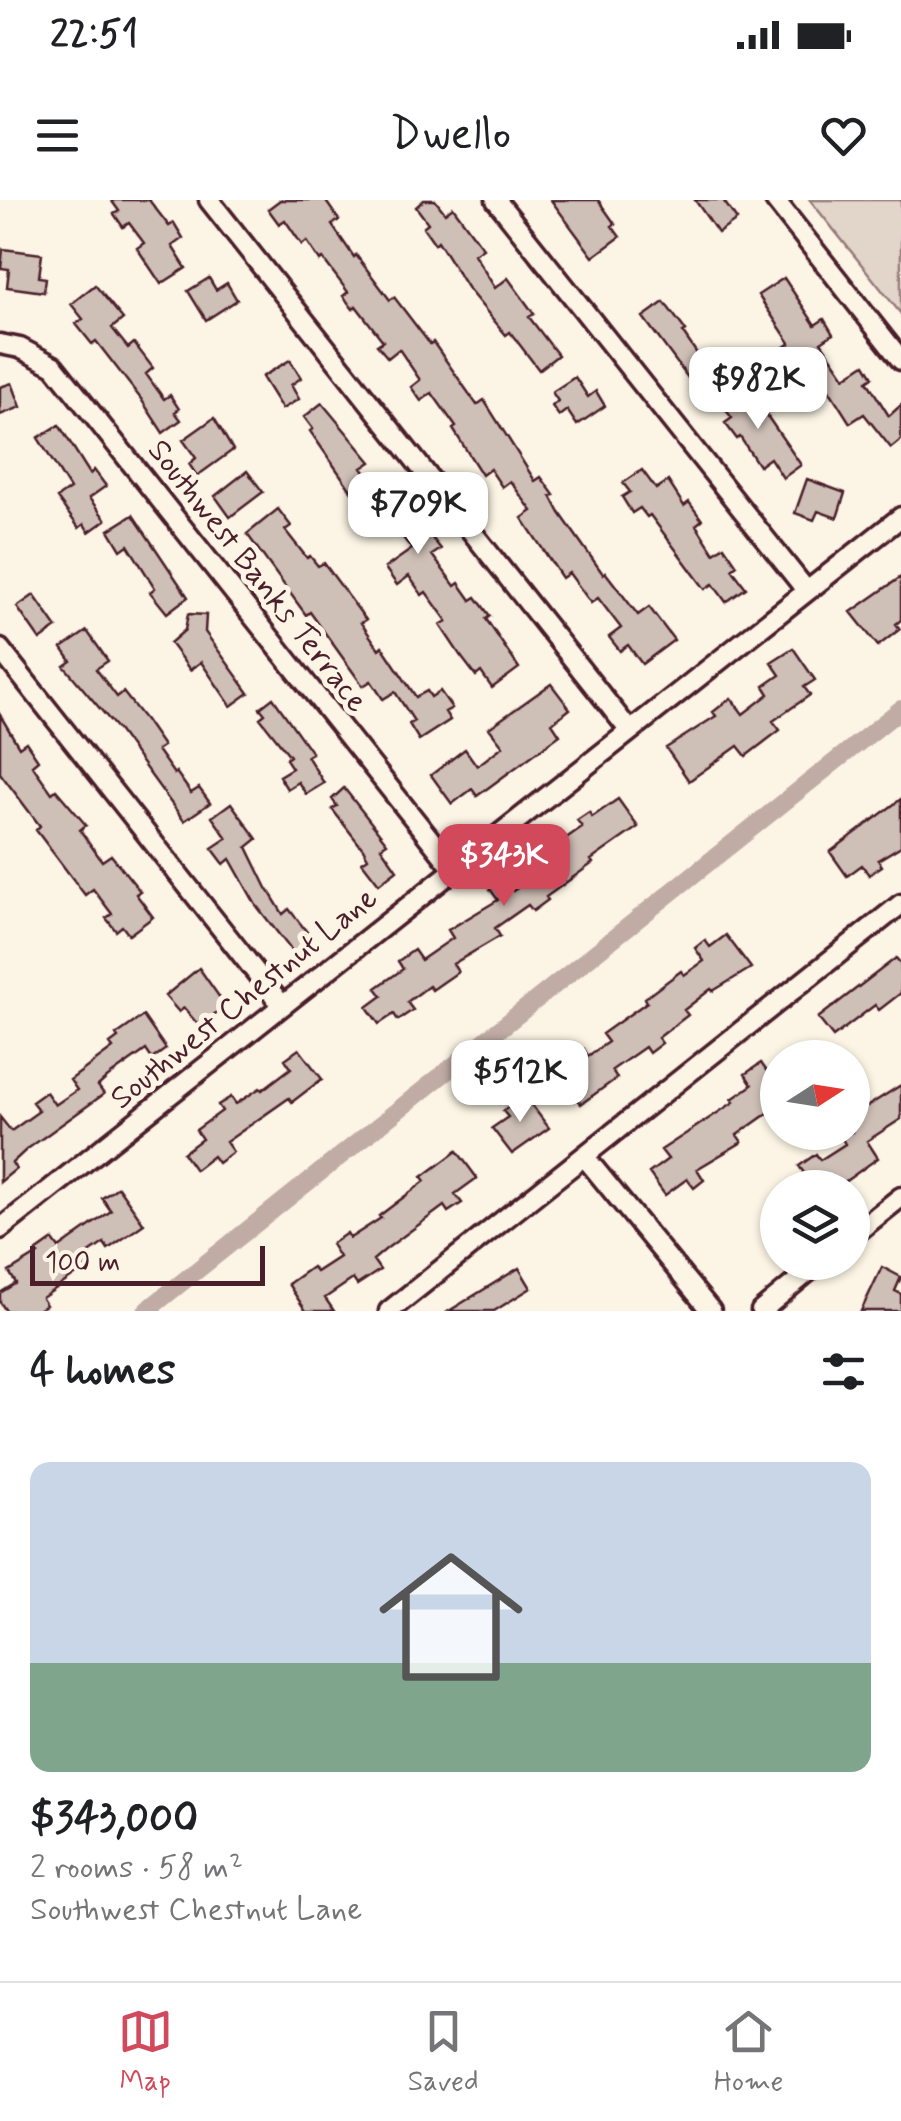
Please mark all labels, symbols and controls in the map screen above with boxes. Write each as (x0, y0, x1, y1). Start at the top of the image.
text: 22:51 (50, 11, 138, 60)
text: Dwello (390, 106, 511, 165)
icon: menu (30, 108, 85, 163)
icon: heart (816, 108, 871, 163)
pin: $982K (688, 347, 828, 432)
text: $982K (711, 358, 805, 400)
street label: Southwest Banks Terrace (138, 431, 377, 721)
pin: $709K (348, 472, 488, 557)
text: $709K (370, 483, 466, 525)
pin: $343K (434, 824, 574, 909)
text: $343K (460, 835, 548, 877)
street label: Southwest Chestnut Lane (102, 878, 387, 1119)
pin: $512K (450, 1040, 590, 1125)
north arrow (760, 1040, 870, 1150)
map controls (760, 1040, 870, 1280)
text: $512K (473, 1051, 567, 1093)
button: layers (760, 1170, 870, 1280)
scale bar (30, 1241, 265, 1286)
text: 100 m (45, 1245, 120, 1282)
text: 4 homes (30, 1344, 176, 1399)
icon: filters (816, 1344, 871, 1399)
icon: home (361, 1527, 541, 1707)
text: $343,000 (30, 1792, 198, 1847)
text: 2 rooms · 58 m² (30, 1847, 243, 1889)
text: Southwest Chestnut Lane (30, 1889, 362, 1931)
tab: Map (118, 2004, 173, 2101)
tab: Saved (408, 2004, 479, 2101)
tab: Home (714, 2004, 783, 2101)

